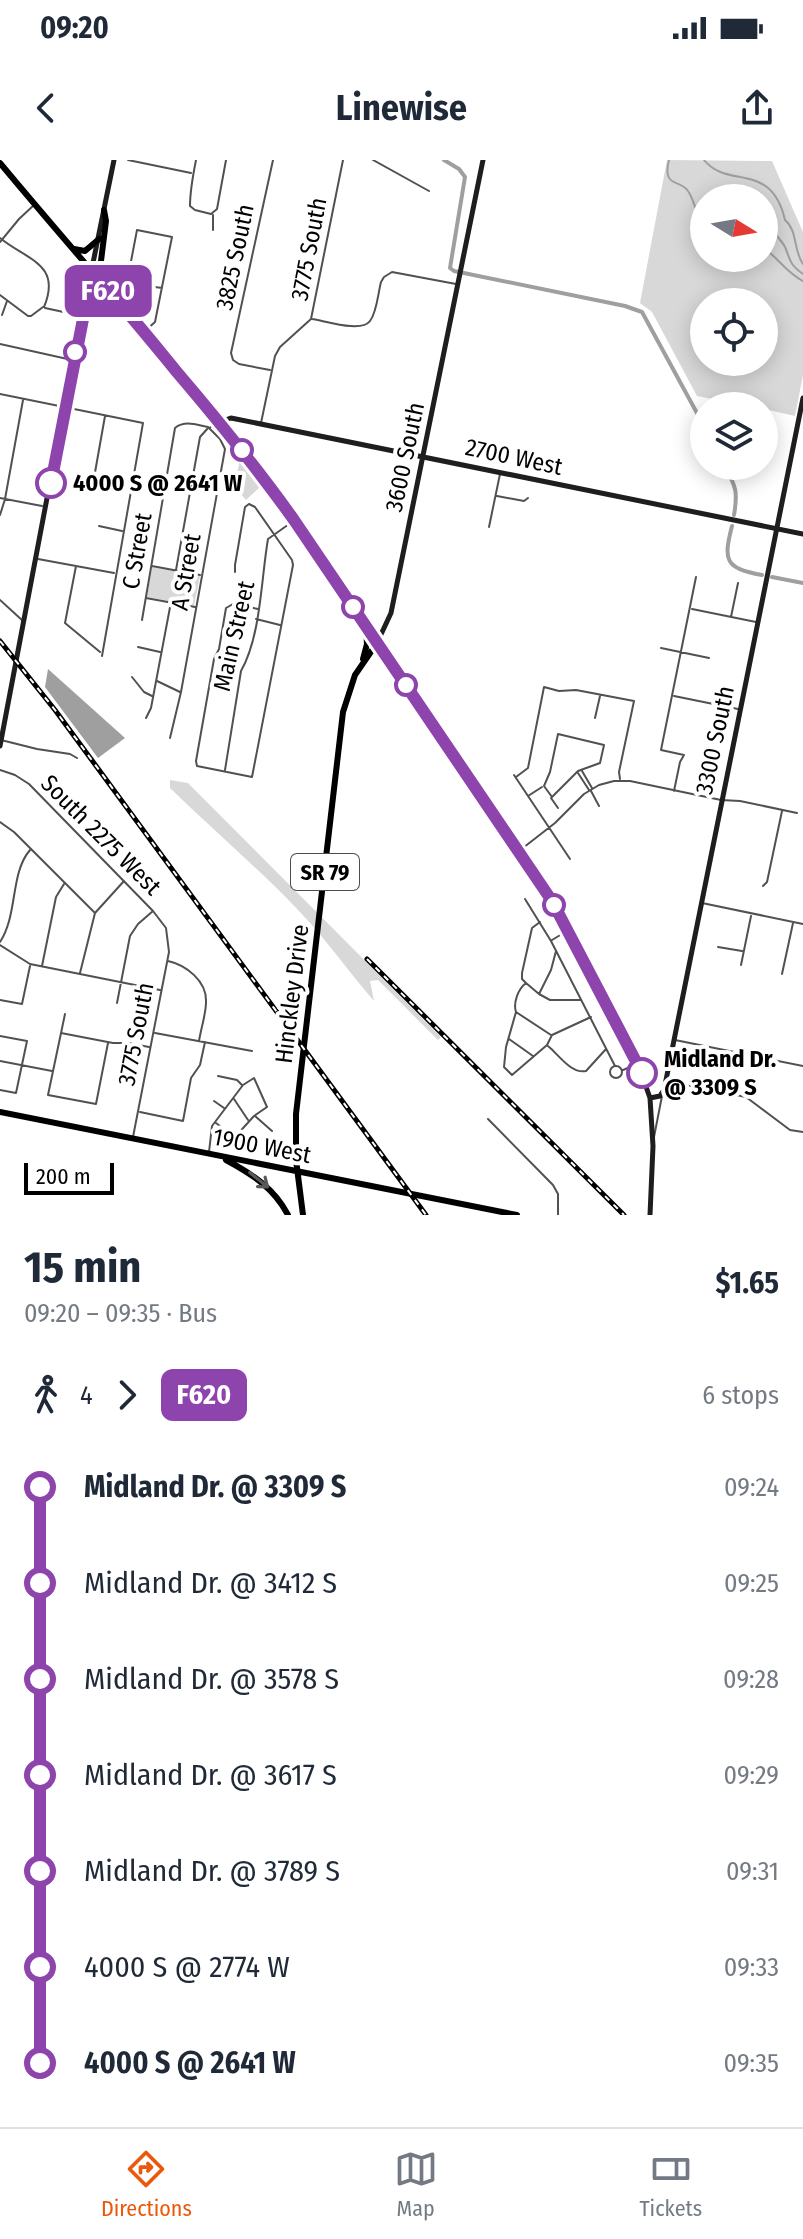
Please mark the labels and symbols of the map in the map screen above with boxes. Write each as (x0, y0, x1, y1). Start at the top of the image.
north arrow (690, 184, 778, 272)
street label: 3775 South (285, 195, 333, 303)
street label: 3825 South (210, 202, 260, 312)
line badge: F620 (52, 265, 164, 317)
unlabelled marker (64, 341, 86, 363)
street label: 3600 South (380, 400, 430, 514)
street label: 2700 West (463, 433, 565, 481)
unlabelled marker (231, 439, 253, 461)
marker: 4000 S @ 2641 W (36, 468, 66, 498)
place label: 4000 S @ 2641 W (73, 469, 243, 497)
street label: C Street (117, 511, 157, 591)
street label: A Street (166, 531, 207, 612)
street label: Main Street (208, 578, 260, 694)
unlabelled marker (342, 596, 364, 618)
unlabelled marker (395, 674, 417, 696)
street label: 3300 South (690, 683, 740, 797)
street label: South 2275 West (35, 769, 167, 901)
road number: SR 79 (291, 854, 359, 890)
unlabelled marker (543, 894, 565, 916)
street label: Hinckley Drive (270, 923, 314, 1065)
street label: 3775 South (112, 980, 160, 1088)
place label: Midland Dr. @ 3309 S (664, 1045, 776, 1101)
marker: Midland Dr. @ 3309 S (627, 1058, 657, 1088)
street label: 1900 West (211, 1123, 314, 1169)
scale bar (24, 1159, 114, 1195)
one-way arrow (248, 1171, 269, 1189)

